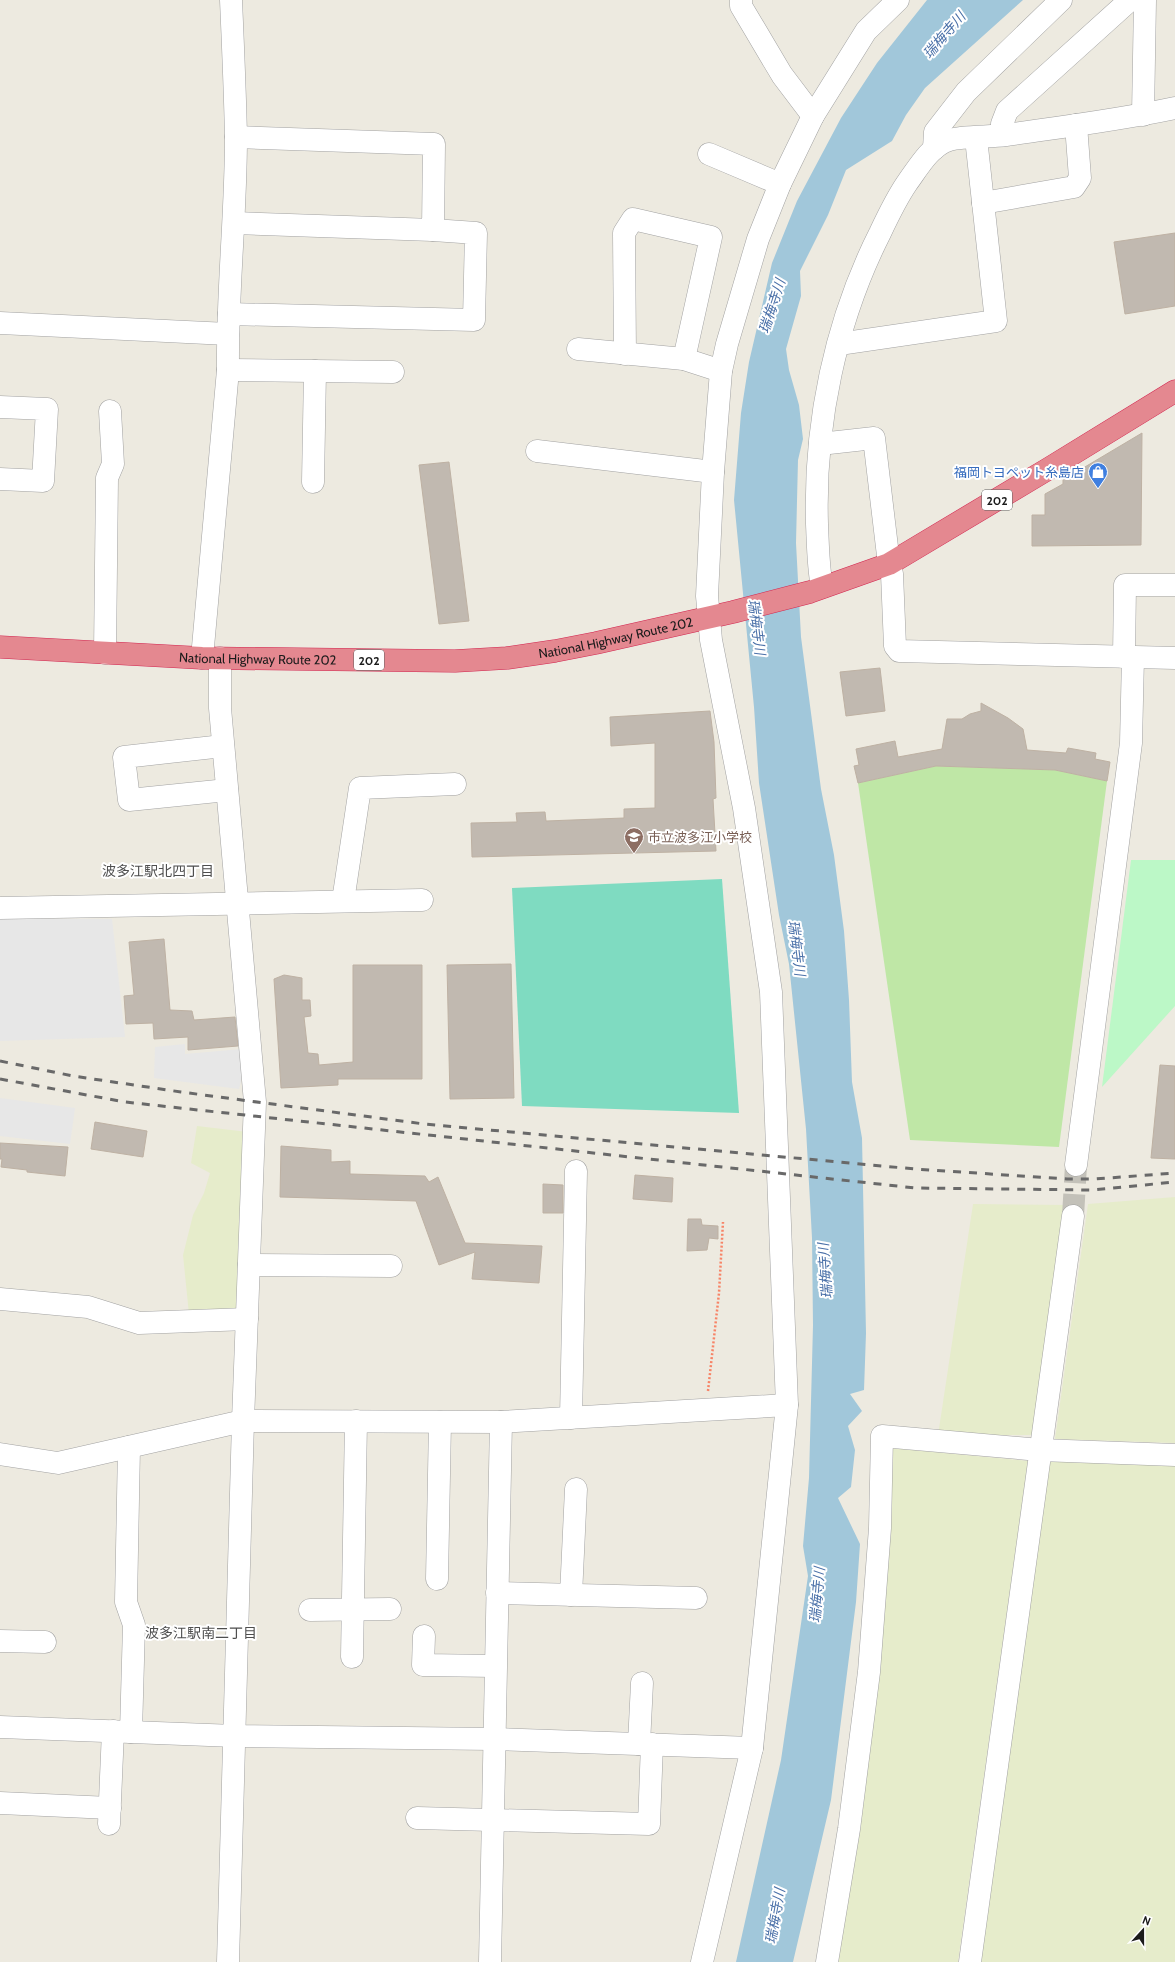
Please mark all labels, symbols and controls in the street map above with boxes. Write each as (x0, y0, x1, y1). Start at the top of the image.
water label: 瑞梅寺川 (919, 6, 970, 62)
water label: 瑞梅寺川 (755, 275, 790, 335)
shop icon: 福岡トヨペット糸島店 (1087, 461, 1109, 489)
place label: 福岡トヨペット糸島店 (954, 464, 1084, 480)
road number: 202 (982, 490, 1012, 510)
water label: 瑞梅寺川 (745, 598, 770, 658)
street label: National Highway Route 202 (537, 613, 695, 661)
street label: National Highway Route 202 (179, 649, 337, 668)
road number: 202 (354, 650, 384, 670)
school or university icon: 市立波多江小学校 (623, 826, 645, 854)
place label: 市立波多江小学校 (648, 829, 752, 845)
district label: 波多江駅北四丁目 (102, 862, 214, 880)
water label: 瑞梅寺川 (785, 919, 810, 979)
water label: 瑞梅寺川 (814, 1240, 836, 1300)
water label: 瑞梅寺川 (806, 1564, 829, 1624)
district label: 波多江駅南二丁目 (145, 1624, 257, 1642)
water label: 瑞梅寺川 (761, 1885, 789, 1945)
north arrow (1123, 1910, 1163, 1950)
text: N (1140, 1913, 1153, 1929)

